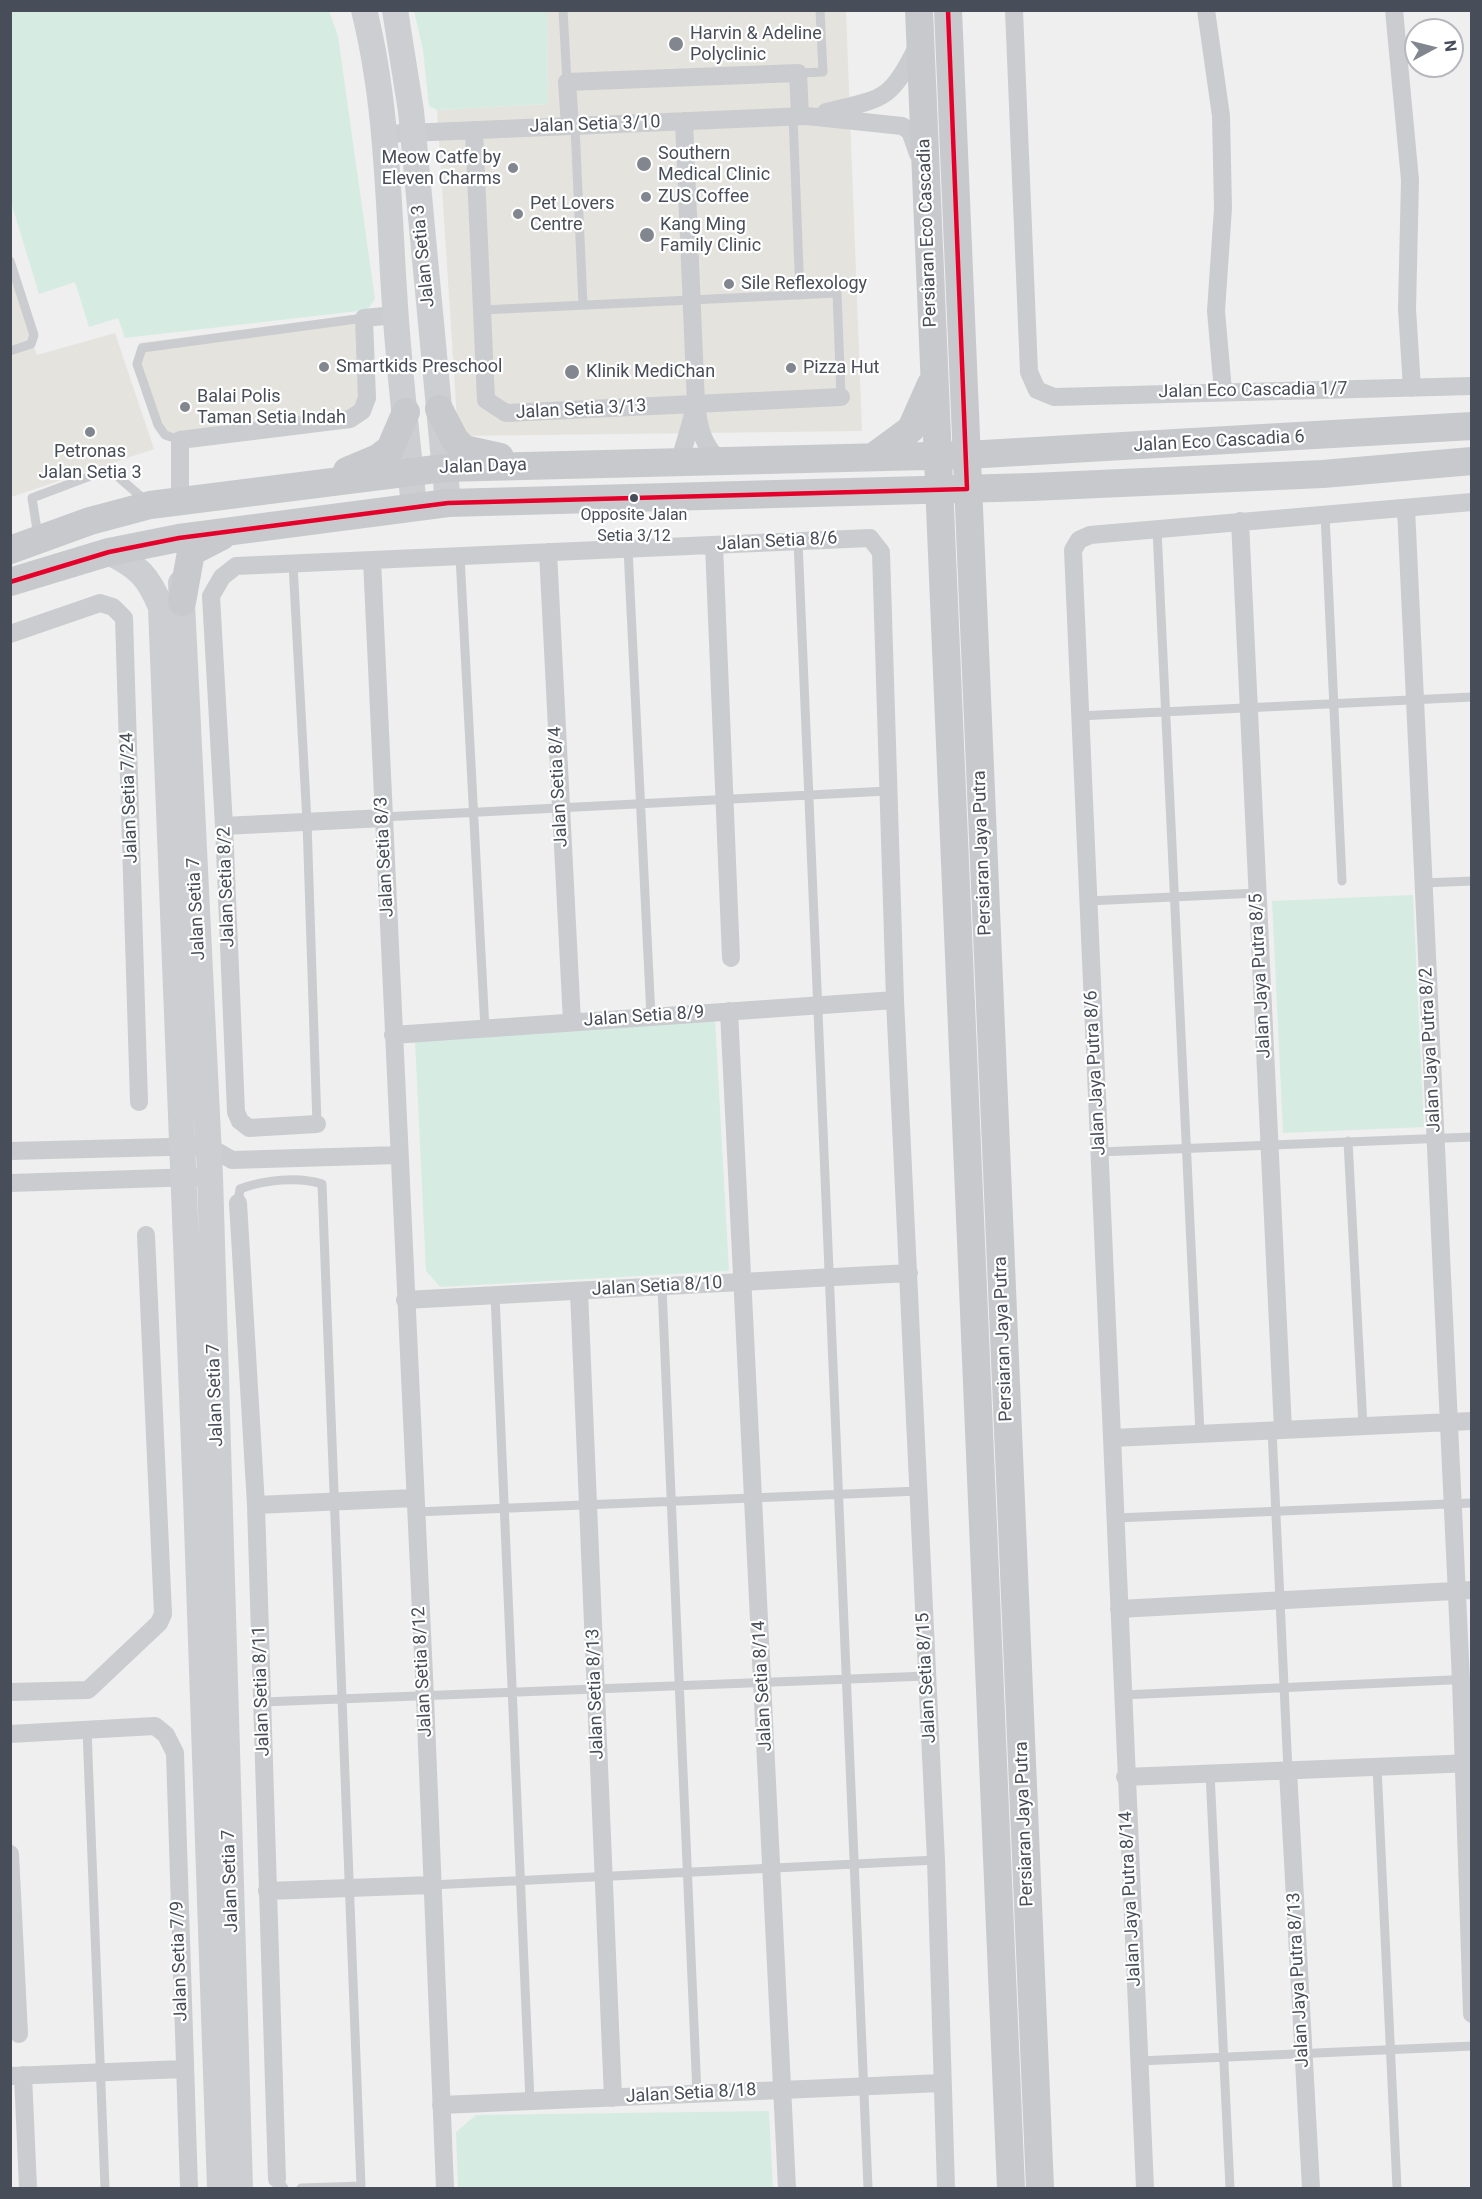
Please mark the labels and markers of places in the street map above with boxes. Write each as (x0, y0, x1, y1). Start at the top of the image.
place label: Harvin & Adeline Polyclinic (690, 23, 822, 66)
marker: Harvin & Adeline Polyclinic (667, 35, 685, 53)
place label: Southern Medical Clinic (658, 143, 770, 186)
place label: Meow Catfe by Eleven Charms (382, 147, 501, 190)
marker: Southern Medical Clinic (635, 155, 653, 173)
marker: Meow Catfe by Eleven Charms (506, 161, 520, 175)
place label: ZUS Coffee (658, 186, 749, 208)
marker: ZUS Coffee (639, 190, 653, 204)
place label: Pet Lovers Centre (530, 193, 615, 236)
marker: Pet Lovers Centre (511, 207, 525, 221)
place label: Kang Ming Family Clinic (660, 214, 761, 256)
marker: Kang Ming Family Clinic (638, 226, 656, 244)
place label: Sile Reflexology (741, 273, 867, 295)
marker: Sile Reflexology (722, 277, 736, 291)
place label: Smartkids Preschool (336, 356, 502, 378)
place label: Pizza Hut (803, 357, 880, 379)
marker: Smartkids Preschool (317, 360, 331, 374)
place label: Klinik MediChan (586, 361, 715, 383)
marker: Pizza Hut (784, 361, 798, 375)
marker: Klinik MediChan (563, 363, 581, 381)
place label: Balai Polis Taman Setia Indah (197, 386, 346, 428)
marker: Balai Polis Taman Setia Indah (178, 400, 192, 414)
marker: Petronas Jalan Setia 3 (83, 425, 97, 439)
place label: Petronas Jalan Setia 3 (38, 441, 142, 484)
marker: Opposite Jalan Setia 3/12 (628, 492, 640, 504)
place label: Opposite Jalan Setia 3/12 (581, 506, 687, 544)

